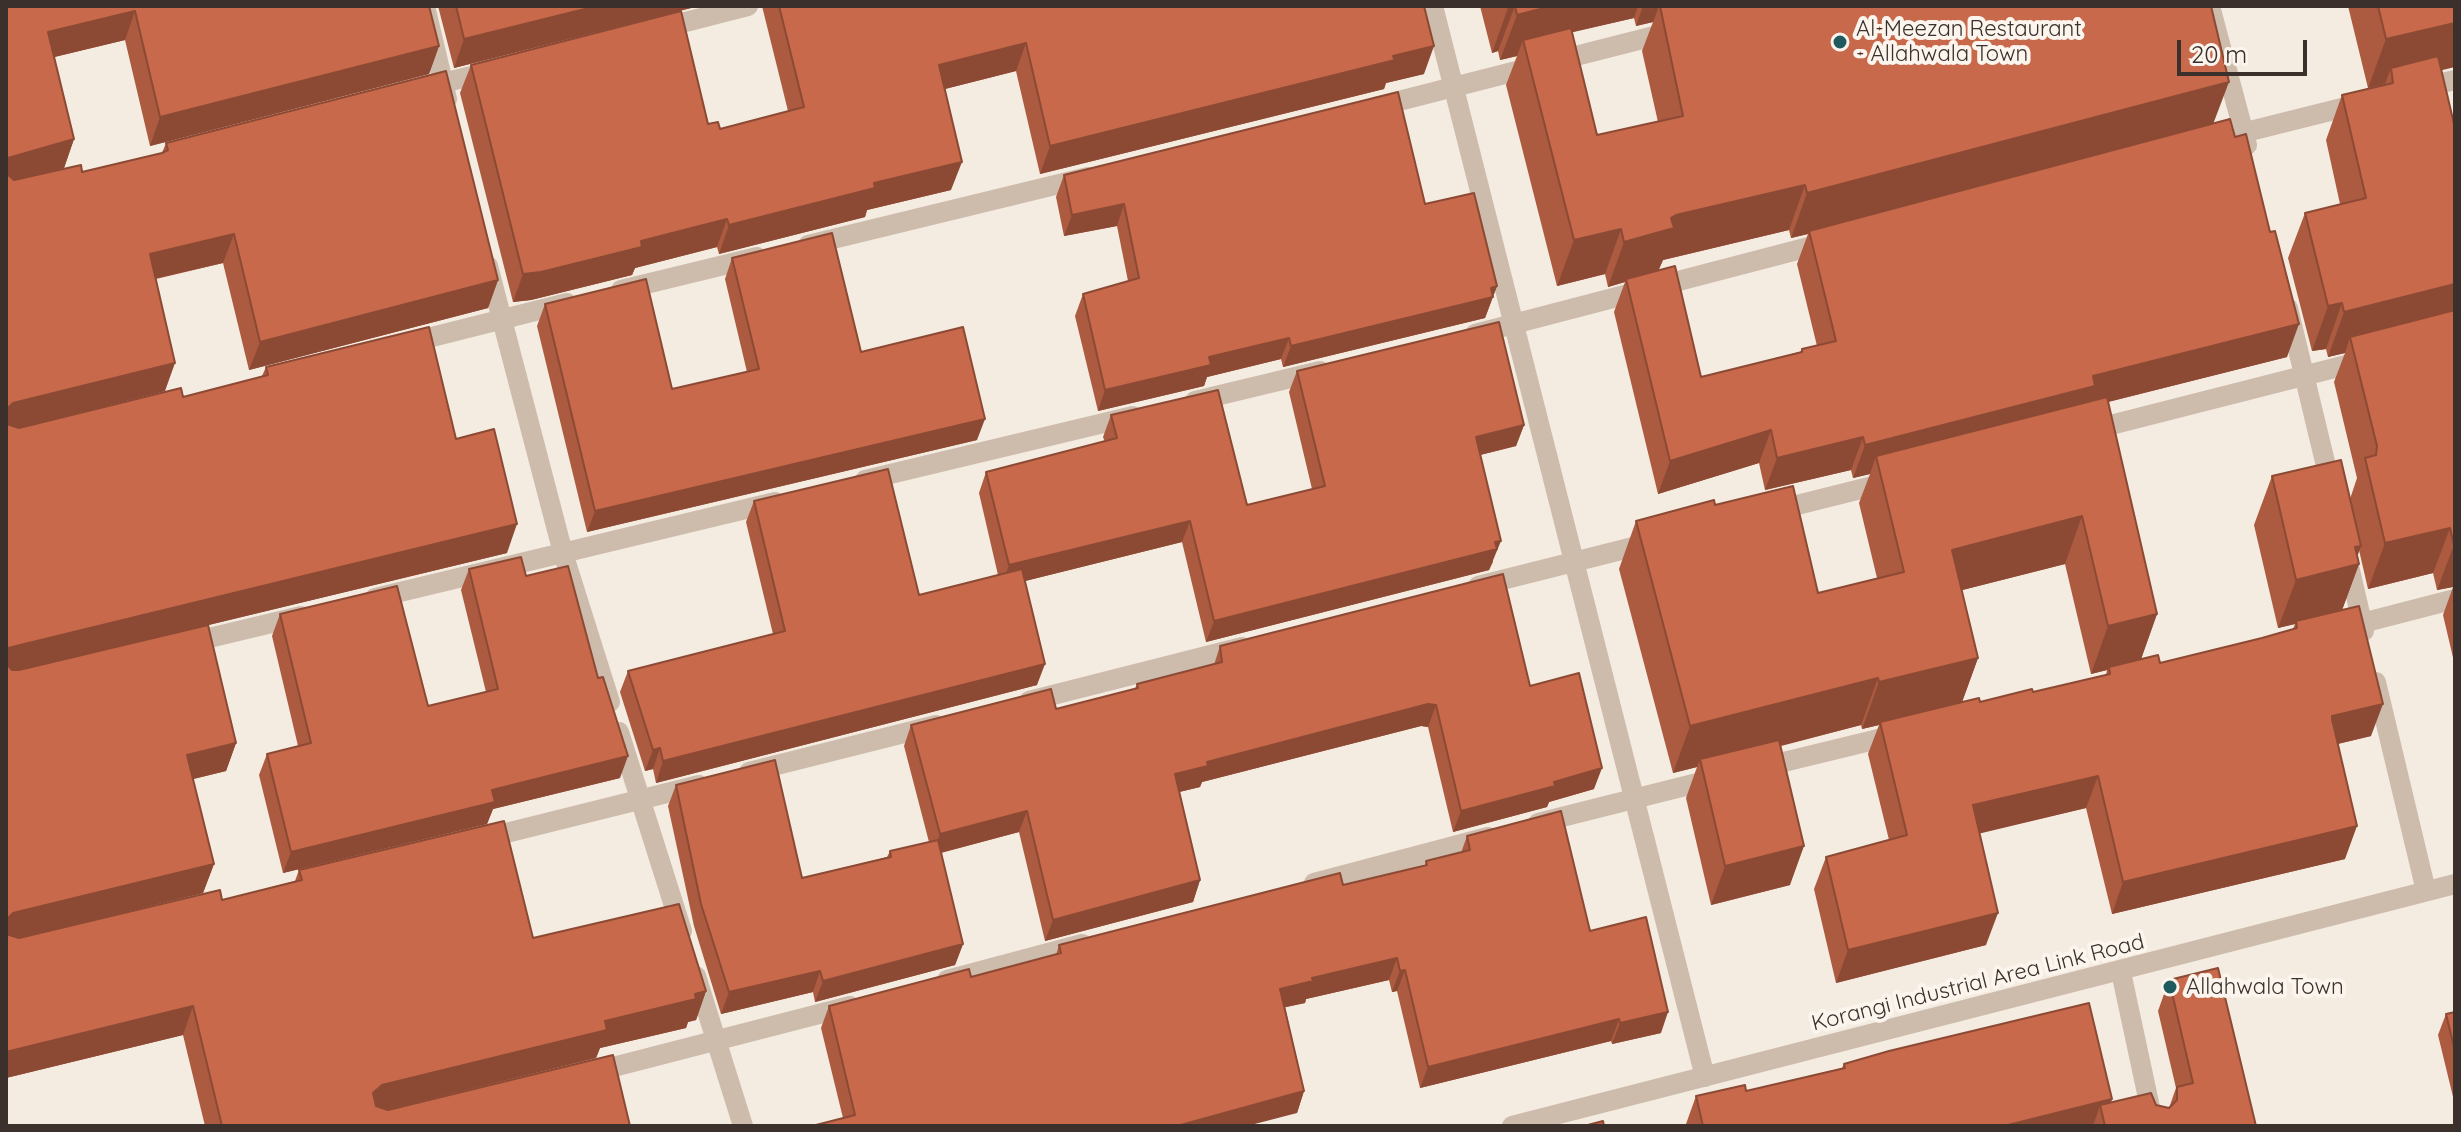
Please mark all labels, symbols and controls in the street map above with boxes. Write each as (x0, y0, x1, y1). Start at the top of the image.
place label: Al-Meezan Restaurant - Allahwala Town (1856, 16, 2082, 68)
scale bar (2181, 24, 2311, 74)
marker: Al-Meezan Restaurant - Allahwala Town (1831, 33, 1849, 51)
text: 20 m (2191, 39, 2247, 69)
street label: Korangi Industrial Area Link Road (1809, 929, 2147, 1037)
place label: Allahwala Town (2186, 974, 2344, 1000)
marker: Allahwala Town (2161, 978, 2179, 996)

